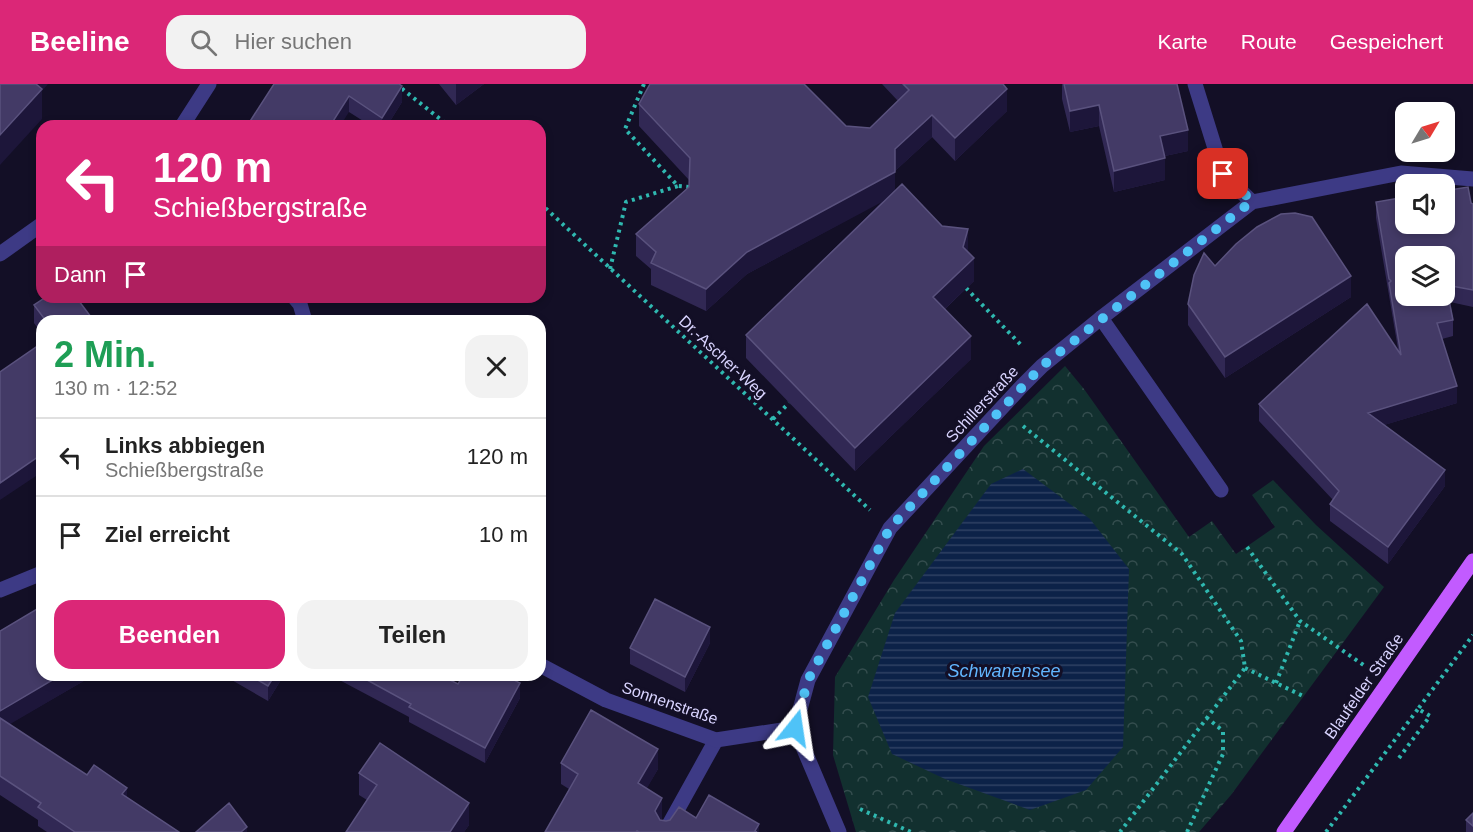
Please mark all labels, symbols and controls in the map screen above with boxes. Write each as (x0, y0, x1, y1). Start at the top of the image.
search box (166, 15, 586, 69)
text: Beeline (30, 26, 130, 57)
icon: search (187, 26, 220, 59)
text: Hier suchen (235, 29, 352, 54)
text: Karte (1158, 30, 1208, 53)
text: Route (1241, 30, 1297, 53)
text: Gespeichert (1330, 30, 1443, 53)
north arrow (1395, 102, 1455, 162)
map controls (1395, 102, 1455, 306)
icon: left (54, 144, 132, 222)
text: 120 m (153, 144, 272, 191)
pin (1197, 148, 1248, 199)
icon: arrive (1206, 157, 1239, 190)
button: sound (1395, 174, 1455, 234)
text: Schießbergstraße (153, 193, 368, 223)
button: layers (1395, 246, 1455, 306)
icon: arrive (119, 258, 152, 291)
text: Dann (54, 262, 107, 287)
street label: Dr.-Ascher-Weg (676, 312, 770, 402)
text: 2 Min. (54, 334, 156, 375)
button: close (465, 335, 528, 398)
street label: Schillerstraße (942, 362, 1022, 446)
text: 130 m · 12:52 (54, 377, 177, 399)
text: Links abbiegen (105, 433, 265, 458)
icon: left (54, 441, 87, 474)
text: 120 m (467, 444, 528, 469)
text: Schießbergstraße (105, 459, 264, 481)
icon: arrive (54, 519, 87, 552)
text: Ziel erreicht (105, 522, 230, 547)
text: 10 m (479, 522, 528, 547)
button: Beenden (54, 600, 285, 669)
button: Teilen (297, 600, 528, 669)
street label: Blaufelder Straße (1321, 630, 1407, 742)
water label: Schwanensee (947, 661, 1061, 681)
street label: Sonnenstraße (620, 679, 720, 727)
position arrow (763, 696, 827, 760)

